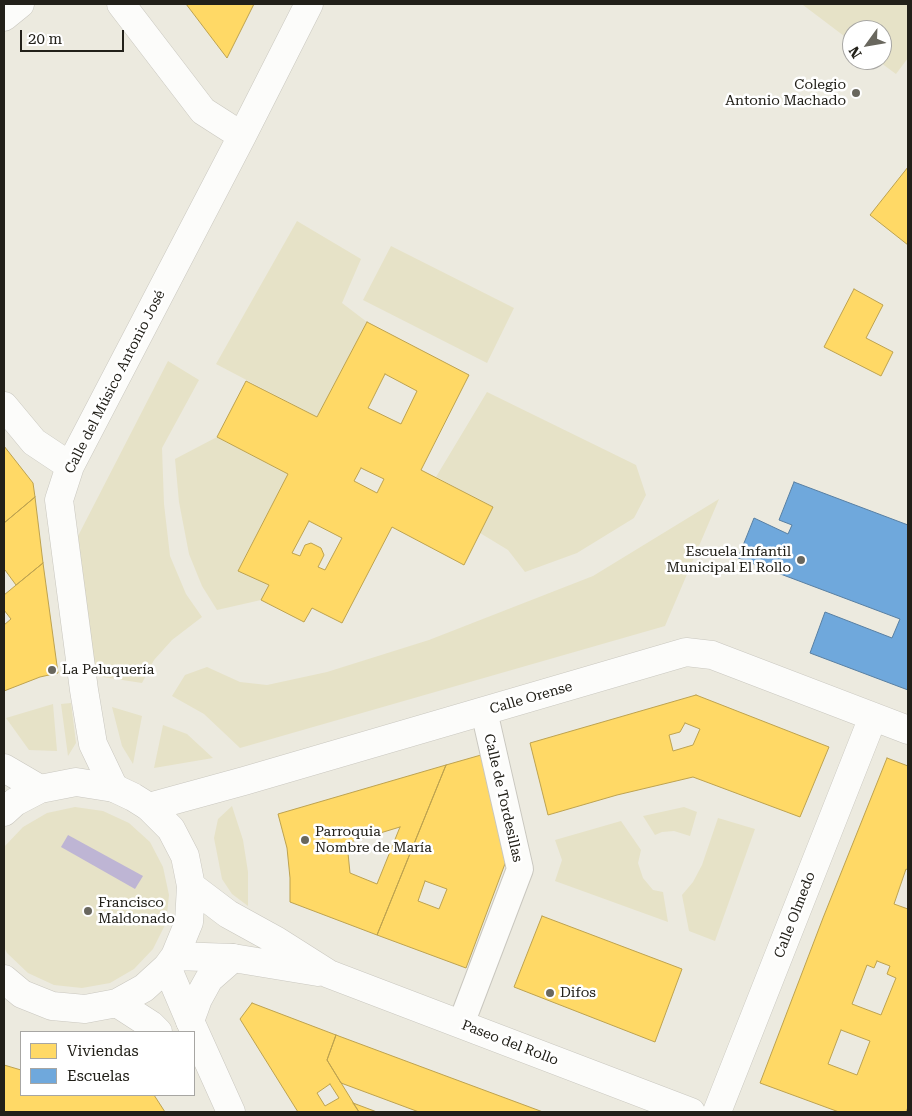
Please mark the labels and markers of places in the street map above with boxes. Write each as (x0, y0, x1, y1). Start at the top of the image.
place label: Colegio Antonio Machado (725, 77, 846, 110)
marker: Colegio Antonio Machado (850, 87, 862, 99)
place label: Escuela Infantil Municipal El Rollo (667, 544, 791, 576)
marker: Escuela Infantil Municipal El Rollo (795, 554, 807, 566)
place label: La Peluquería (62, 662, 154, 678)
marker: La Peluquería (46, 664, 58, 676)
place label: Parroquia Nombre de María (315, 824, 432, 856)
marker: Parroquia Nombre de María (299, 834, 311, 846)
place label: Francisco Maldonado (98, 895, 175, 928)
marker: Francisco Maldonado (82, 905, 94, 917)
place label: Difos (560, 985, 596, 1001)
marker: Difos (544, 987, 556, 999)

